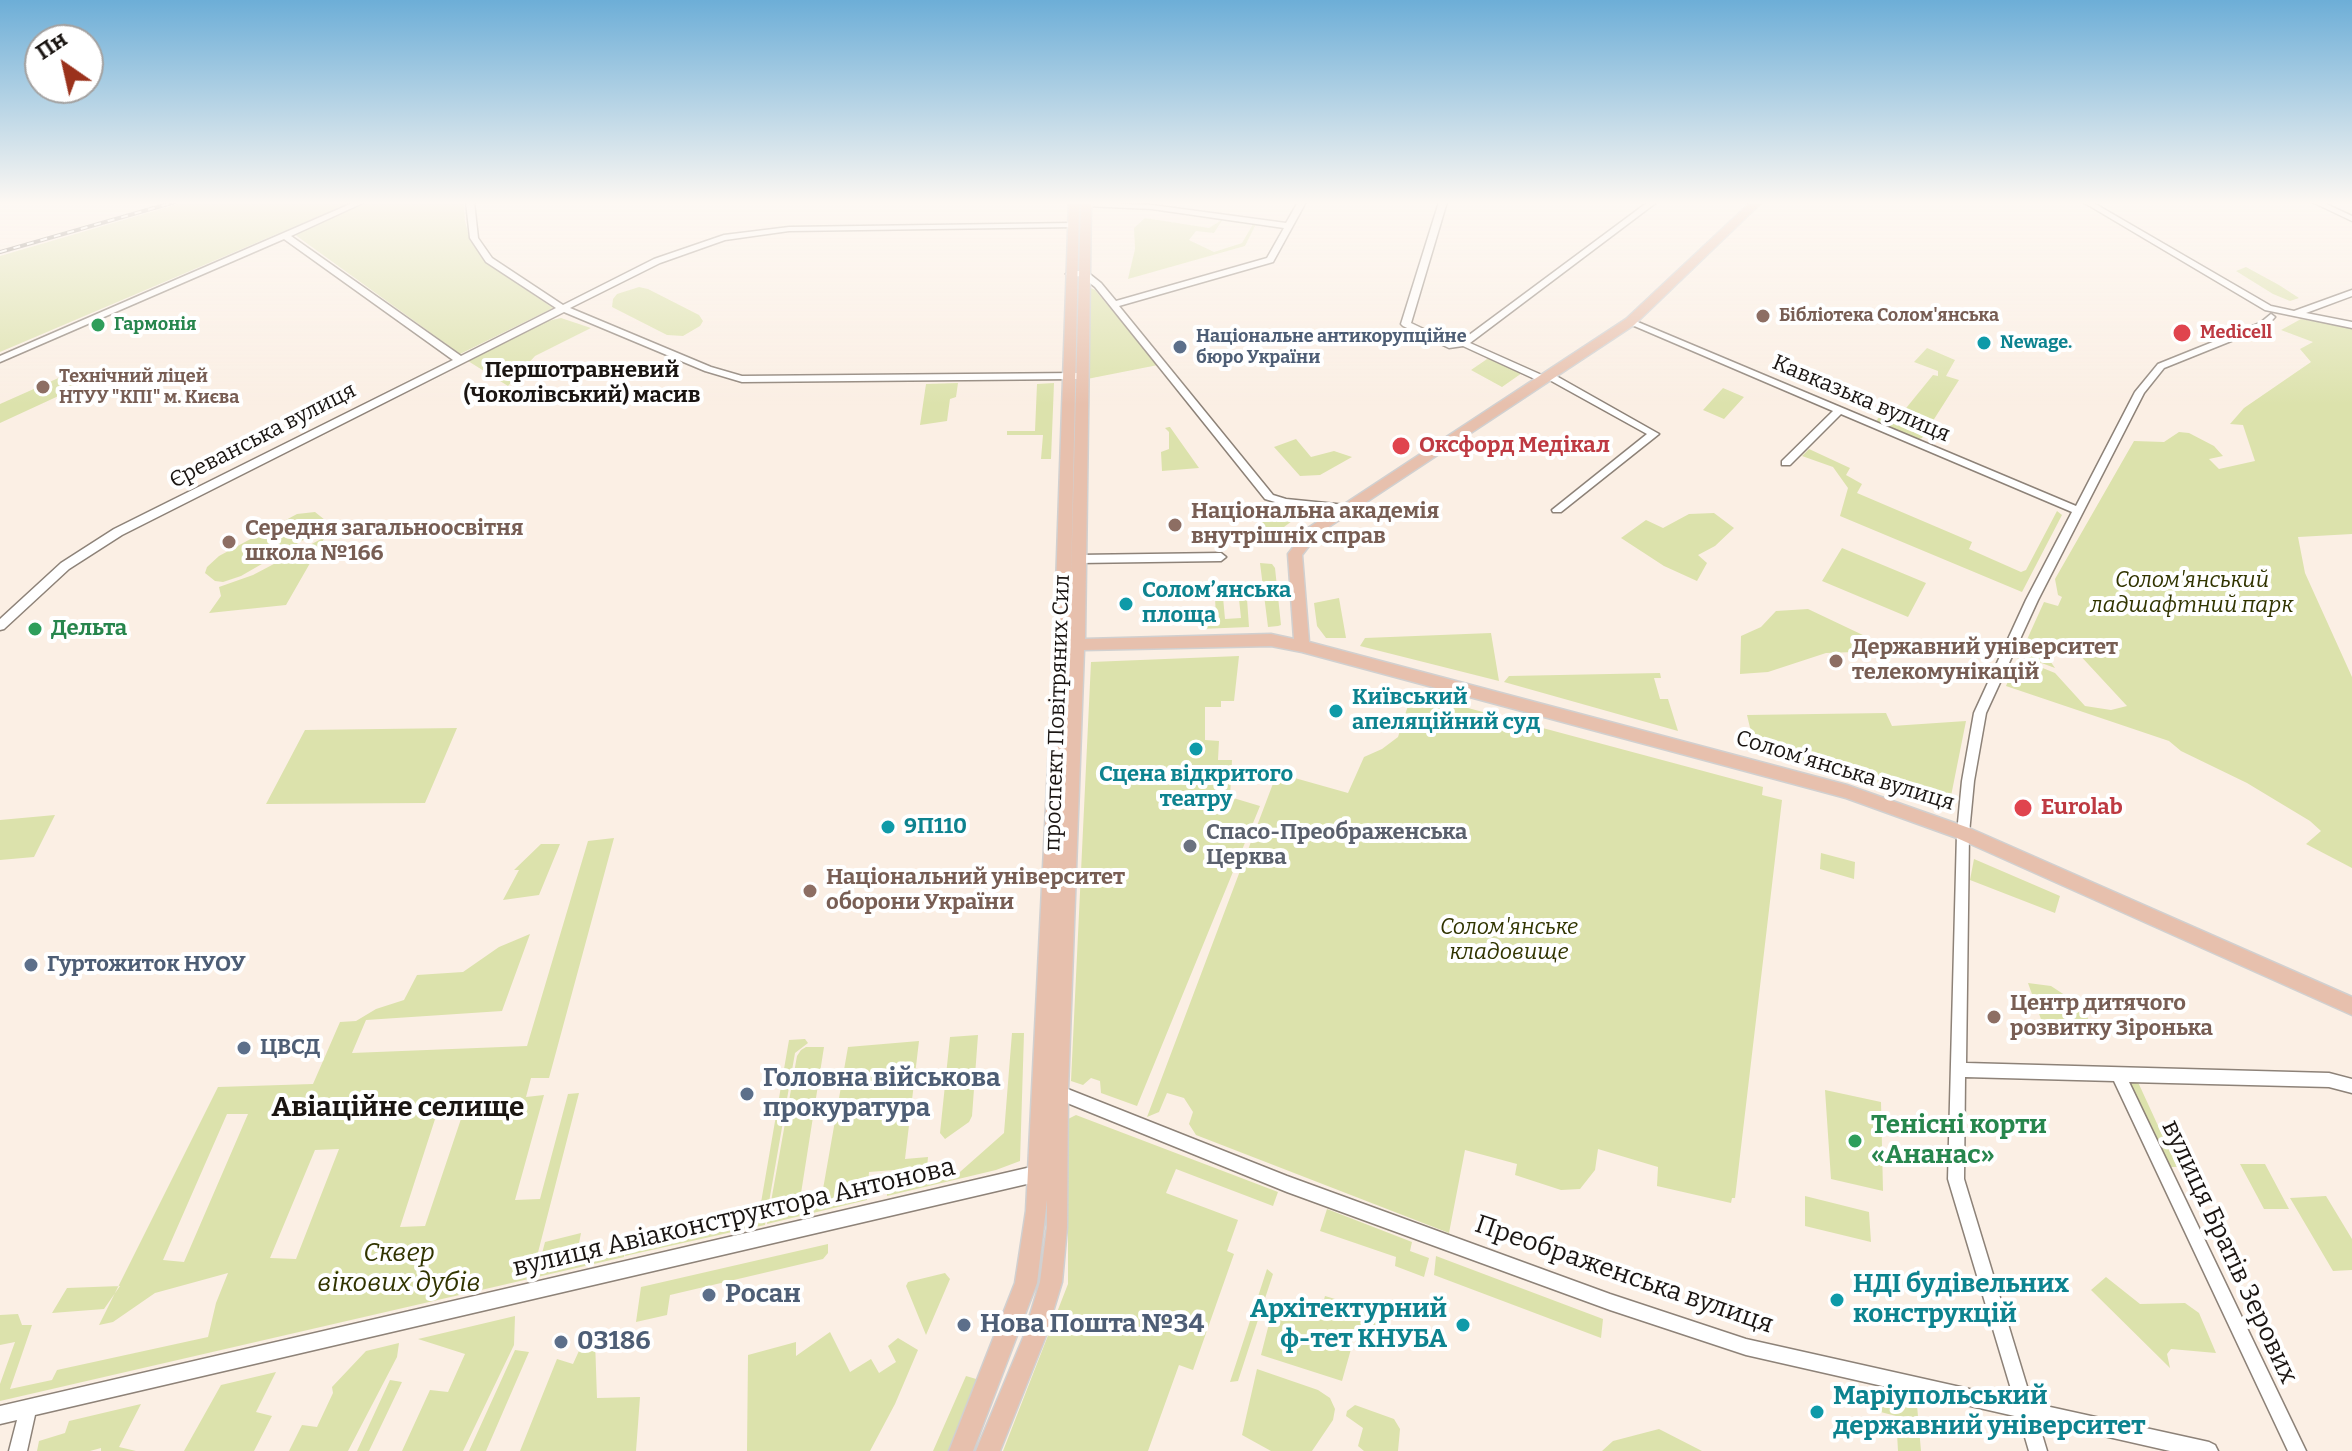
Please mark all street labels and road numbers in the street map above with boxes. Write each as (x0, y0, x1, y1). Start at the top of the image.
street label: Кавказька вулиця (1768, 350, 1954, 448)
street label: Єреванська вулиця (165, 378, 361, 494)
street label: проспект Повітряних Сил (1040, 574, 1076, 852)
street label: Соломʼянська вулиця (1733, 725, 1957, 817)
street label: вулиця Братів Зерових (2154, 1115, 2304, 1389)
street label: вулиця Авіаконструктора Антонова (510, 1152, 958, 1284)
street label: Преображенська вулиця (1471, 1209, 1777, 1341)

